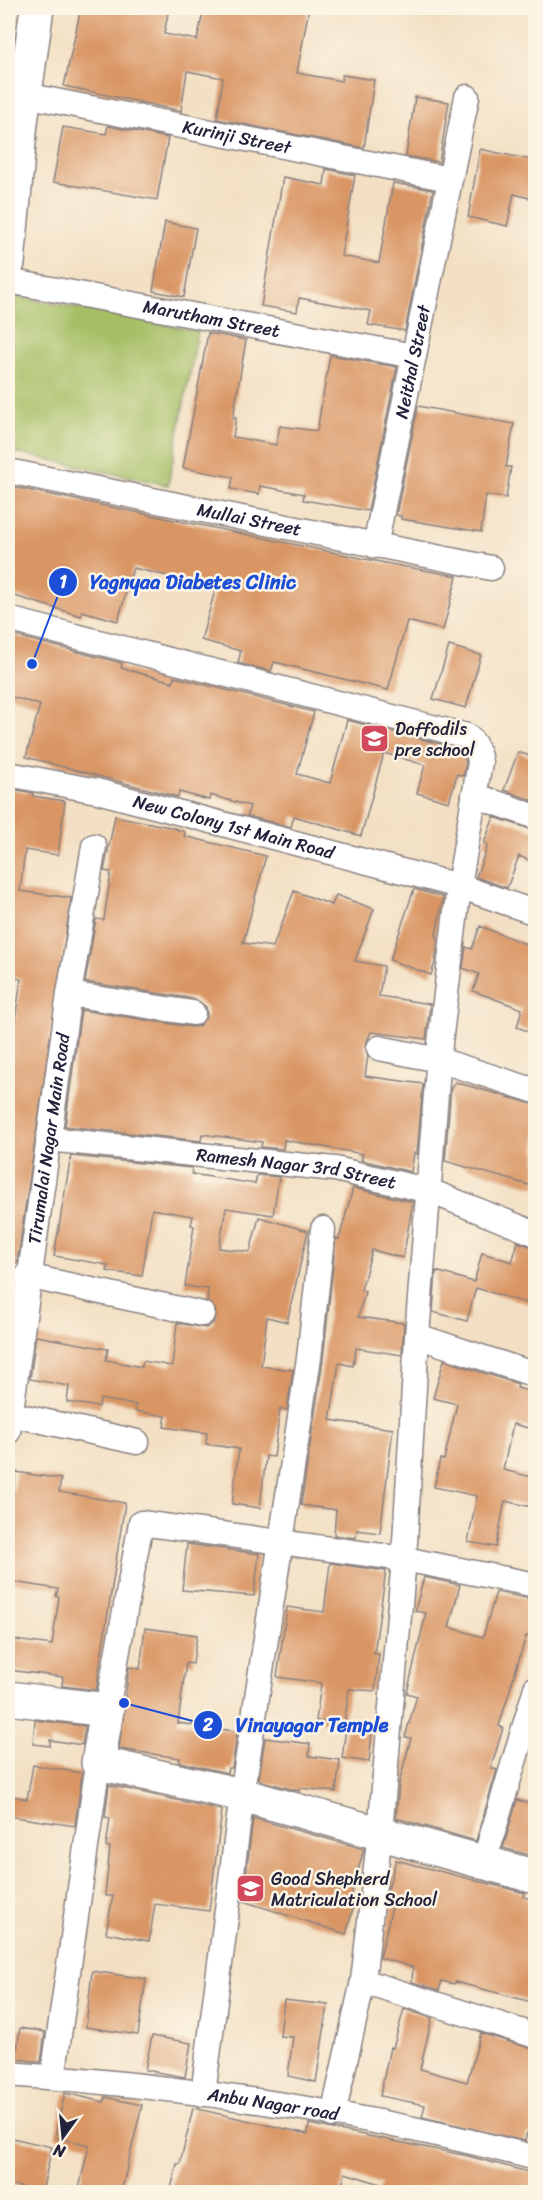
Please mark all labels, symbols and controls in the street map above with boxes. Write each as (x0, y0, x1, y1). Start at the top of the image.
street label: Kurinji Street (180, 111, 295, 163)
street label: Marutham Street (140, 290, 283, 347)
street label: Neithal Street (385, 301, 440, 422)
street label: Mullai Street (194, 493, 304, 546)
callout: Yagnyaa Diabetes Clinic (48, 563, 308, 601)
text: Yagnyaa Diabetes Clinic (90, 565, 297, 600)
text: 1 (59, 566, 67, 598)
place label: Daffodils pre school (394, 713, 476, 766)
school or university icon: Daffodils pre school (358, 723, 390, 755)
street label: New Colony 1st Main Road (130, 785, 339, 869)
street label: Tirumalai Nagar Main Road (18, 1030, 80, 1246)
street label: Ramesh Nagar 3rd Street (195, 1139, 399, 1199)
callout: Vinayagar Temple (193, 1706, 401, 1744)
text: Vinayagar Temple (235, 1708, 389, 1743)
text: 2 (202, 1709, 214, 1741)
place label: Good Shepherd Matriculation School (271, 1863, 438, 1916)
school or university icon: Good Shepherd Matriculation School (234, 1873, 266, 1905)
street label: Anbu Nagar road (205, 2078, 343, 2131)
north arrow (33, 2107, 93, 2167)
text: N (49, 2135, 69, 2167)

